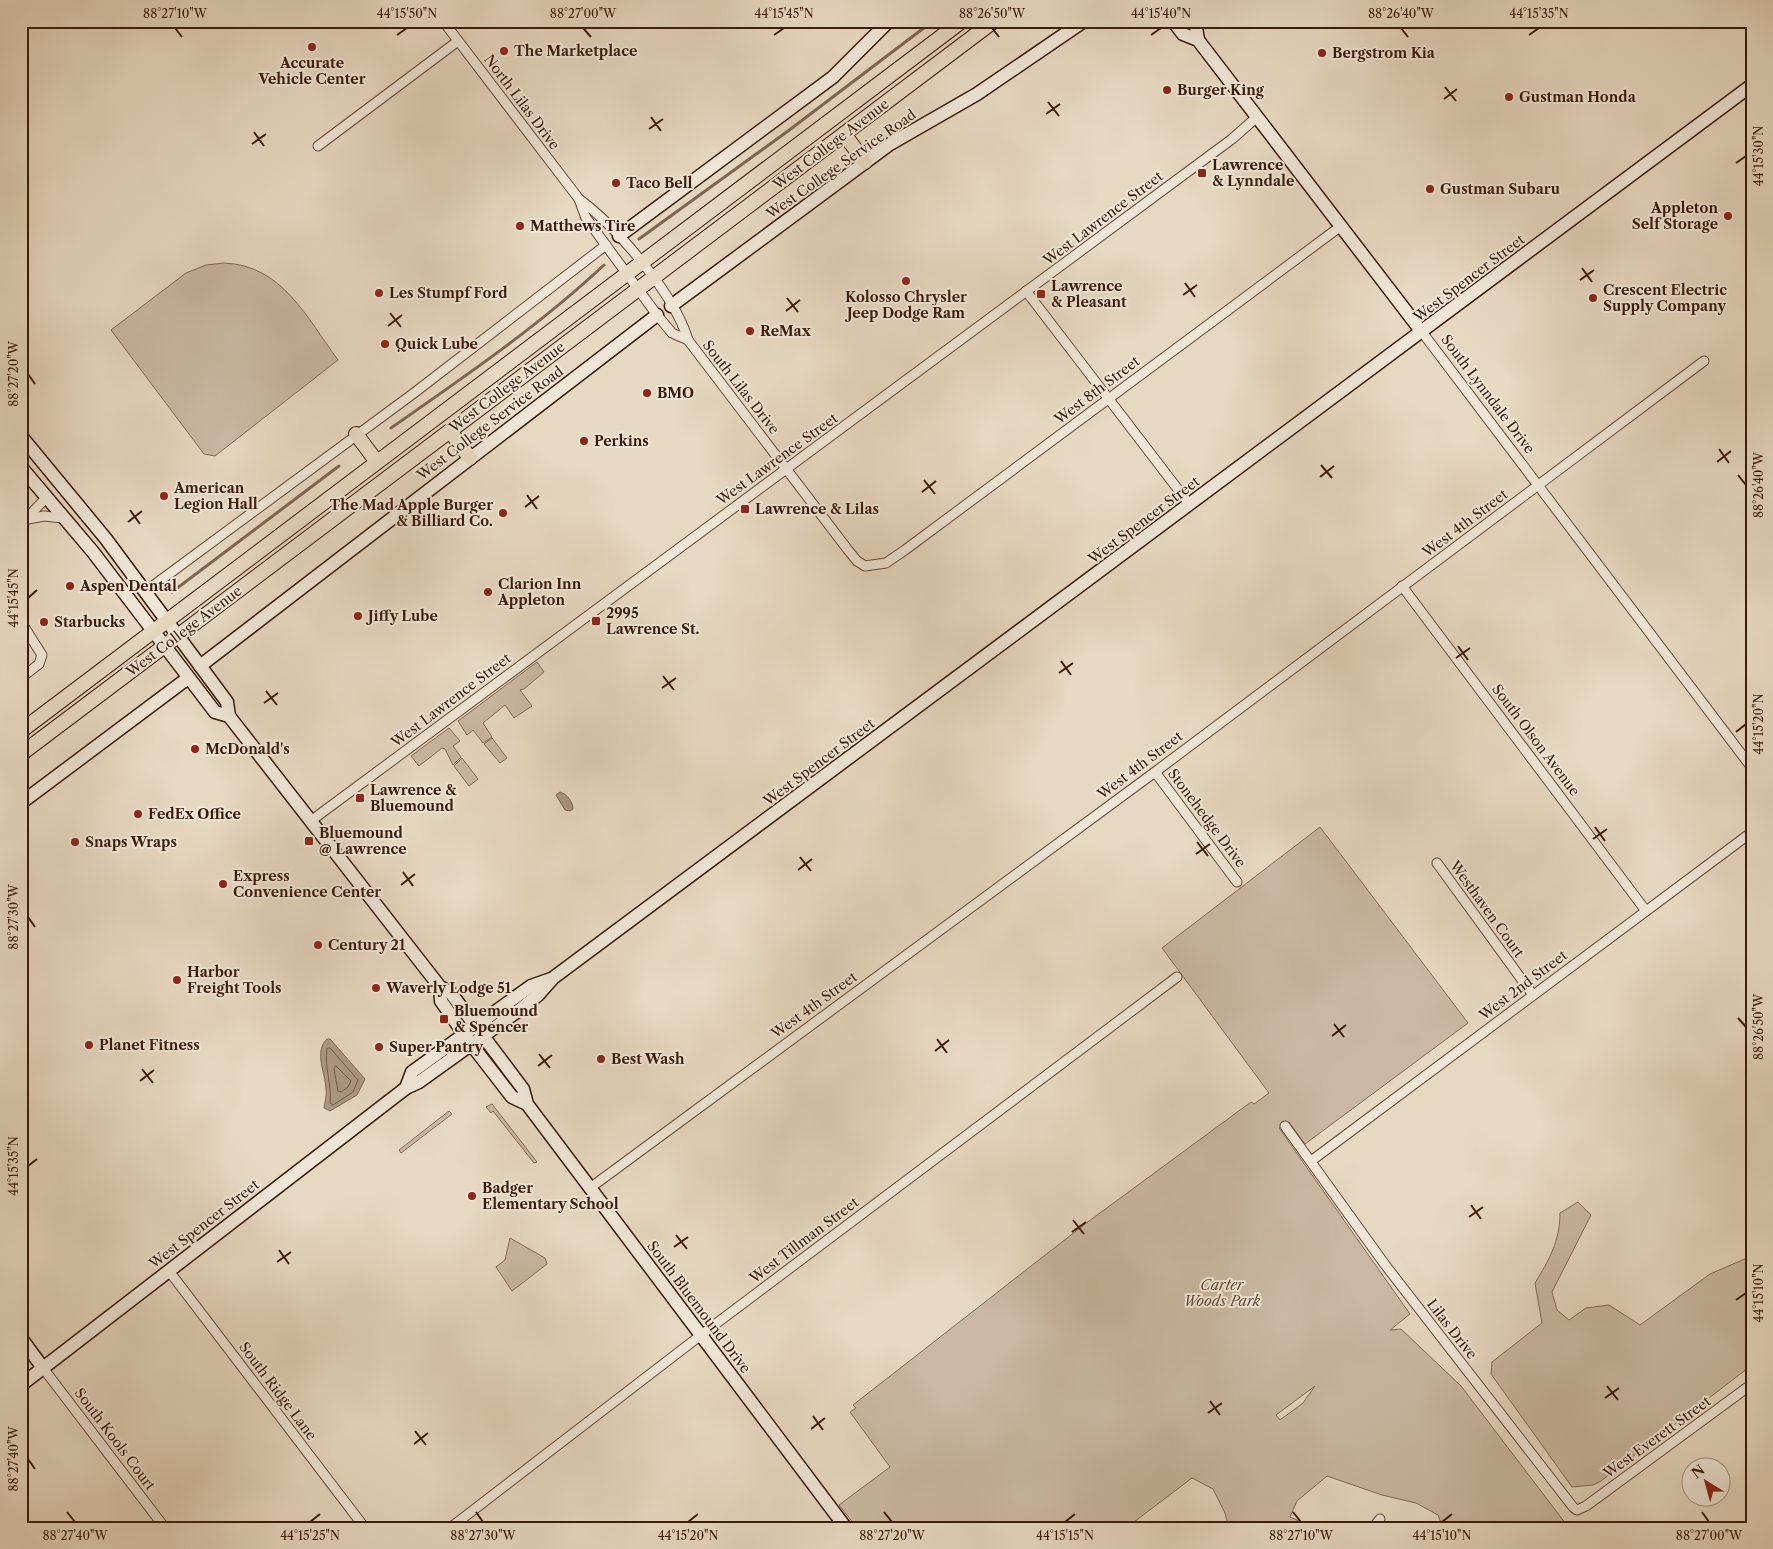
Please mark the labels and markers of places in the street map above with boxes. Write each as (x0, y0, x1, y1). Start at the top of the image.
marker: Accurate Vehicle Center (306, 41, 318, 53)
place label: The Marketplace (514, 42, 637, 60)
place label: Bergstrom Kia (1332, 44, 1436, 62)
marker: The Marketplace (498, 45, 510, 57)
marker: Bergstrom Kia (1316, 47, 1328, 59)
place label: Accurate Vehicle Center (258, 54, 366, 88)
place label: Burger King (1177, 81, 1265, 99)
marker: Burger King (1161, 84, 1173, 96)
place label: Gustman Honda (1519, 88, 1637, 106)
marker: Gustman Honda (1503, 91, 1515, 103)
place label: Lawrence & Lynndale (1212, 156, 1294, 190)
marker: Lawrence & Lynndale (1196, 167, 1208, 179)
place label: Taco Bell (626, 174, 693, 192)
marker: Taco Bell (610, 177, 622, 189)
place label: Gustman Subaru (1440, 180, 1560, 198)
marker: Gustman Subaru (1424, 183, 1436, 195)
place label: Appleton Self Storage (1632, 199, 1718, 233)
marker: Appleton Self Storage (1722, 210, 1734, 222)
place label: Matthews Tire (530, 217, 635, 235)
marker: Matthews Tire (514, 220, 526, 232)
marker: Kolosso Chrysler Jeep Dodge Ram (900, 275, 912, 287)
place label: Lawrence & Pleasant (1051, 277, 1127, 311)
place label: Crescent Electric Supply Company (1603, 281, 1727, 315)
place label: Les Stumpf Ford (389, 284, 508, 302)
marker: Les Stumpf Ford (373, 287, 385, 299)
place label: Kolosso Chrysler Jeep Dodge Ram (844, 288, 967, 322)
marker: Lawrence & Pleasant (1035, 288, 1047, 300)
marker: Crescent Electric Supply Company (1587, 292, 1599, 304)
place label: ReMax (760, 322, 812, 340)
marker: ReMax (744, 325, 756, 337)
place label: Quick Lube (395, 335, 478, 353)
marker: Quick Lube (379, 338, 391, 350)
place label: BMO (657, 384, 694, 402)
marker: BMO (641, 387, 653, 399)
place label: Perkins (594, 432, 649, 450)
marker: Perkins (578, 435, 590, 447)
place label: American Legion Hall (173, 479, 258, 513)
marker: American Legion Hall (158, 490, 170, 502)
place label: The Mad Apple Burger & Billiard Co. (330, 496, 493, 530)
place label: Lawrence & Lilas (755, 500, 879, 518)
marker: Lawrence & Lilas (739, 503, 751, 515)
marker: The Mad Apple Burger & Billiard Co. (497, 507, 509, 519)
place label: Clarion Inn Appleton (497, 575, 582, 609)
place label: Aspen Dental (79, 577, 177, 595)
marker: Aspen Dental (64, 580, 76, 592)
marker: Clarion Inn Appleton (482, 586, 494, 598)
place label: 2995 Lawrence St. (606, 604, 700, 638)
place label: Jiffy Lube (365, 607, 438, 625)
marker: Jiffy Lube (352, 610, 364, 622)
place label: Starbucks (54, 613, 125, 631)
marker: 2995 Lawrence St. (590, 615, 602, 627)
marker: Starbucks (38, 616, 50, 628)
place label: McDonald's (205, 740, 290, 758)
marker: McDonald's (189, 743, 201, 755)
place label: Lawrence & Bluemound (370, 781, 457, 815)
marker: Lawrence & Bluemound (354, 792, 366, 804)
place label: FedEx Office (148, 805, 241, 823)
marker: FedEx Office (132, 808, 144, 820)
place label: Bluemound @ Lawrence (319, 824, 407, 858)
place label: Snaps Wraps (85, 833, 177, 851)
marker: Bluemound @ Lawrence (303, 835, 315, 847)
marker: Snaps Wraps (69, 836, 81, 848)
place label: Express Convenience Center (233, 867, 381, 901)
marker: Express Convenience Center (217, 878, 229, 890)
place label: Century 21 (328, 936, 406, 954)
marker: Century 21 (312, 939, 324, 951)
place label: Harbor Freight Tools (187, 963, 282, 997)
marker: Harbor Freight Tools (171, 974, 183, 986)
place label: Waverly Lodge 51 (385, 979, 512, 997)
marker: Waverly Lodge 51 (370, 982, 382, 994)
place label: Bluemound & Spencer (454, 1002, 539, 1036)
marker: Bluemound & Spencer (438, 1013, 450, 1025)
place label: Planet Fitness (99, 1036, 200, 1054)
place label: Super Pantry (389, 1038, 484, 1056)
marker: Planet Fitness (83, 1039, 95, 1051)
marker: Super Pantry (373, 1041, 385, 1053)
place label: Best Wash (611, 1050, 685, 1068)
marker: Best Wash (595, 1053, 607, 1065)
place label: Badger Elementary School (482, 1179, 619, 1213)
marker: Badger Elementary School (466, 1190, 478, 1202)

